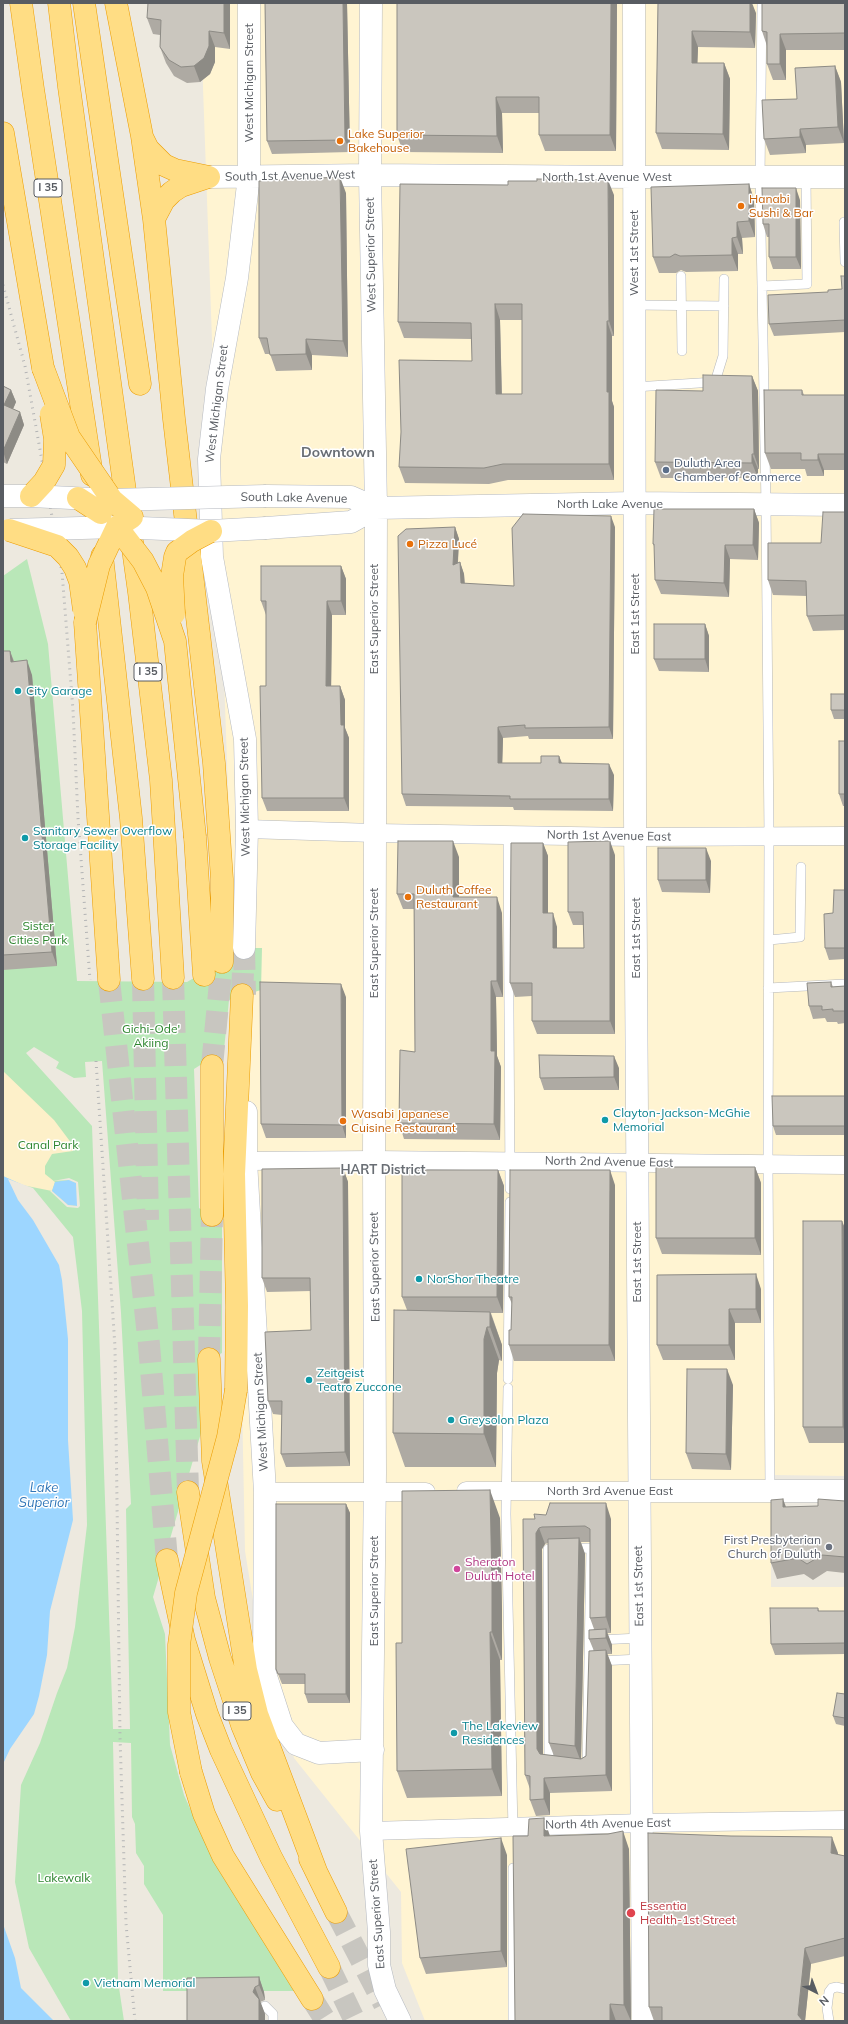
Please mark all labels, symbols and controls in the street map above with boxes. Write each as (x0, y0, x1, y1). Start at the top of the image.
street label: West Michigan Street (242, 23, 256, 143)
place label: Lake Superior Bakehouse (348, 127, 424, 155)
marker: Lake Superior Bakehouse (335, 136, 345, 146)
street label: South 1st Avenue West (225, 168, 355, 184)
street label: North 1st Avenue West (542, 170, 672, 184)
road number: I 35 (34, 179, 62, 197)
place label: Hanabi Sushi & Bar (749, 192, 813, 220)
street label: West Superior Street (363, 197, 379, 313)
marker: Hanabi Sushi & Bar (736, 201, 746, 211)
street label: West 1st Street (627, 210, 641, 296)
street label: West Michigan Street (203, 344, 231, 464)
district label: Downtown (301, 445, 375, 461)
place label: Duluth Area Chamber of Commerce (674, 456, 801, 484)
marker: Duluth Area Chamber of Commerce (661, 465, 671, 475)
street label: South Lake Avenue (240, 490, 348, 506)
street label: North Lake Avenue (557, 497, 663, 511)
place label: Pizza Lucé (418, 537, 477, 551)
marker: Pizza Lucé (405, 539, 415, 549)
street label: East Superior Street (367, 564, 381, 674)
street label: East 1st Street (628, 574, 642, 654)
road number: I 35 (134, 663, 162, 681)
place label: City Garage (26, 684, 92, 698)
marker: City Garage (13, 686, 23, 696)
street label: West Michigan Street (237, 737, 253, 857)
place label: Sanitary Sewer Overflow Storage Facility (33, 824, 172, 852)
street label: North 1st Avenue East (547, 828, 671, 844)
marker: Sanitary Sewer Overflow Storage Facility (20, 833, 30, 843)
place label: Duluth Coffee Restaurant (416, 883, 491, 911)
street label: East Superior Street (367, 888, 381, 998)
marker: Duluth Coffee Restaurant (403, 892, 413, 902)
street label: East 1st Street (629, 898, 643, 978)
park label: Sister Cities Park (9, 919, 67, 947)
park label: Gichi-Ode' Akiing (122, 1022, 180, 1050)
place label: Clayton-Jackson-McGhie Memorial (613, 1106, 750, 1134)
place label: Wasabi Japanese Cuisine Restaurant (351, 1107, 456, 1135)
marker: Clayton-Jackson-McGhie Memorial (600, 1115, 610, 1125)
marker: Wasabi Japanese Cuisine Restaurant (338, 1116, 348, 1126)
park label: Canal Park (18, 1138, 78, 1152)
street label: North 2nd Avenue East (545, 1154, 673, 1170)
district label: HART District (341, 1162, 425, 1178)
street label: East Superior Street (367, 1212, 383, 1322)
street label: East 1st Street (630, 1222, 644, 1302)
place label: NorShor Theatre (427, 1272, 519, 1286)
marker: NorShor Theatre (414, 1274, 424, 1284)
street label: West Michigan Street (251, 1352, 271, 1472)
place label: Zeitgeist Teatro Zuccone (317, 1366, 402, 1394)
marker: Zeitgeist Teatro Zuccone (304, 1375, 314, 1385)
place label: Greysolon Plaza (459, 1413, 549, 1427)
marker: Greysolon Plaza (446, 1415, 456, 1425)
water label: Lake Superior (19, 1480, 69, 1511)
street label: North 3rd Avenue East (547, 1484, 673, 1498)
place label: First Presbyterian Church of Duluth (724, 1533, 821, 1561)
street label: East Superior Street (367, 1536, 381, 1646)
marker: First Presbyterian Church of Duluth (824, 1542, 834, 1552)
street label: East 1st Street (631, 1545, 647, 1627)
place label: Sheraton Duluth Hotel (465, 1555, 535, 1583)
marker: Sheraton Duluth Hotel (452, 1564, 462, 1574)
road number: I 35 (223, 1702, 251, 1720)
place label: The Lakeview Residences (462, 1719, 538, 1747)
marker: The Lakeview Residences (449, 1728, 459, 1738)
street label: North 4th Avenue East (545, 1816, 671, 1832)
street label: East Superior Street (366, 1859, 388, 1969)
park label: Lakewalk (38, 1871, 90, 1885)
place label: Essentia Health-1st Street (640, 1899, 736, 1927)
marker: Essentia Health-1st Street (625, 1907, 637, 1919)
north arrow (796, 1972, 836, 2012)
place label: Vietnam Memorial (94, 1976, 195, 1990)
marker: Vietnam Memorial (81, 1978, 91, 1988)
text: N (816, 1993, 832, 2009)

